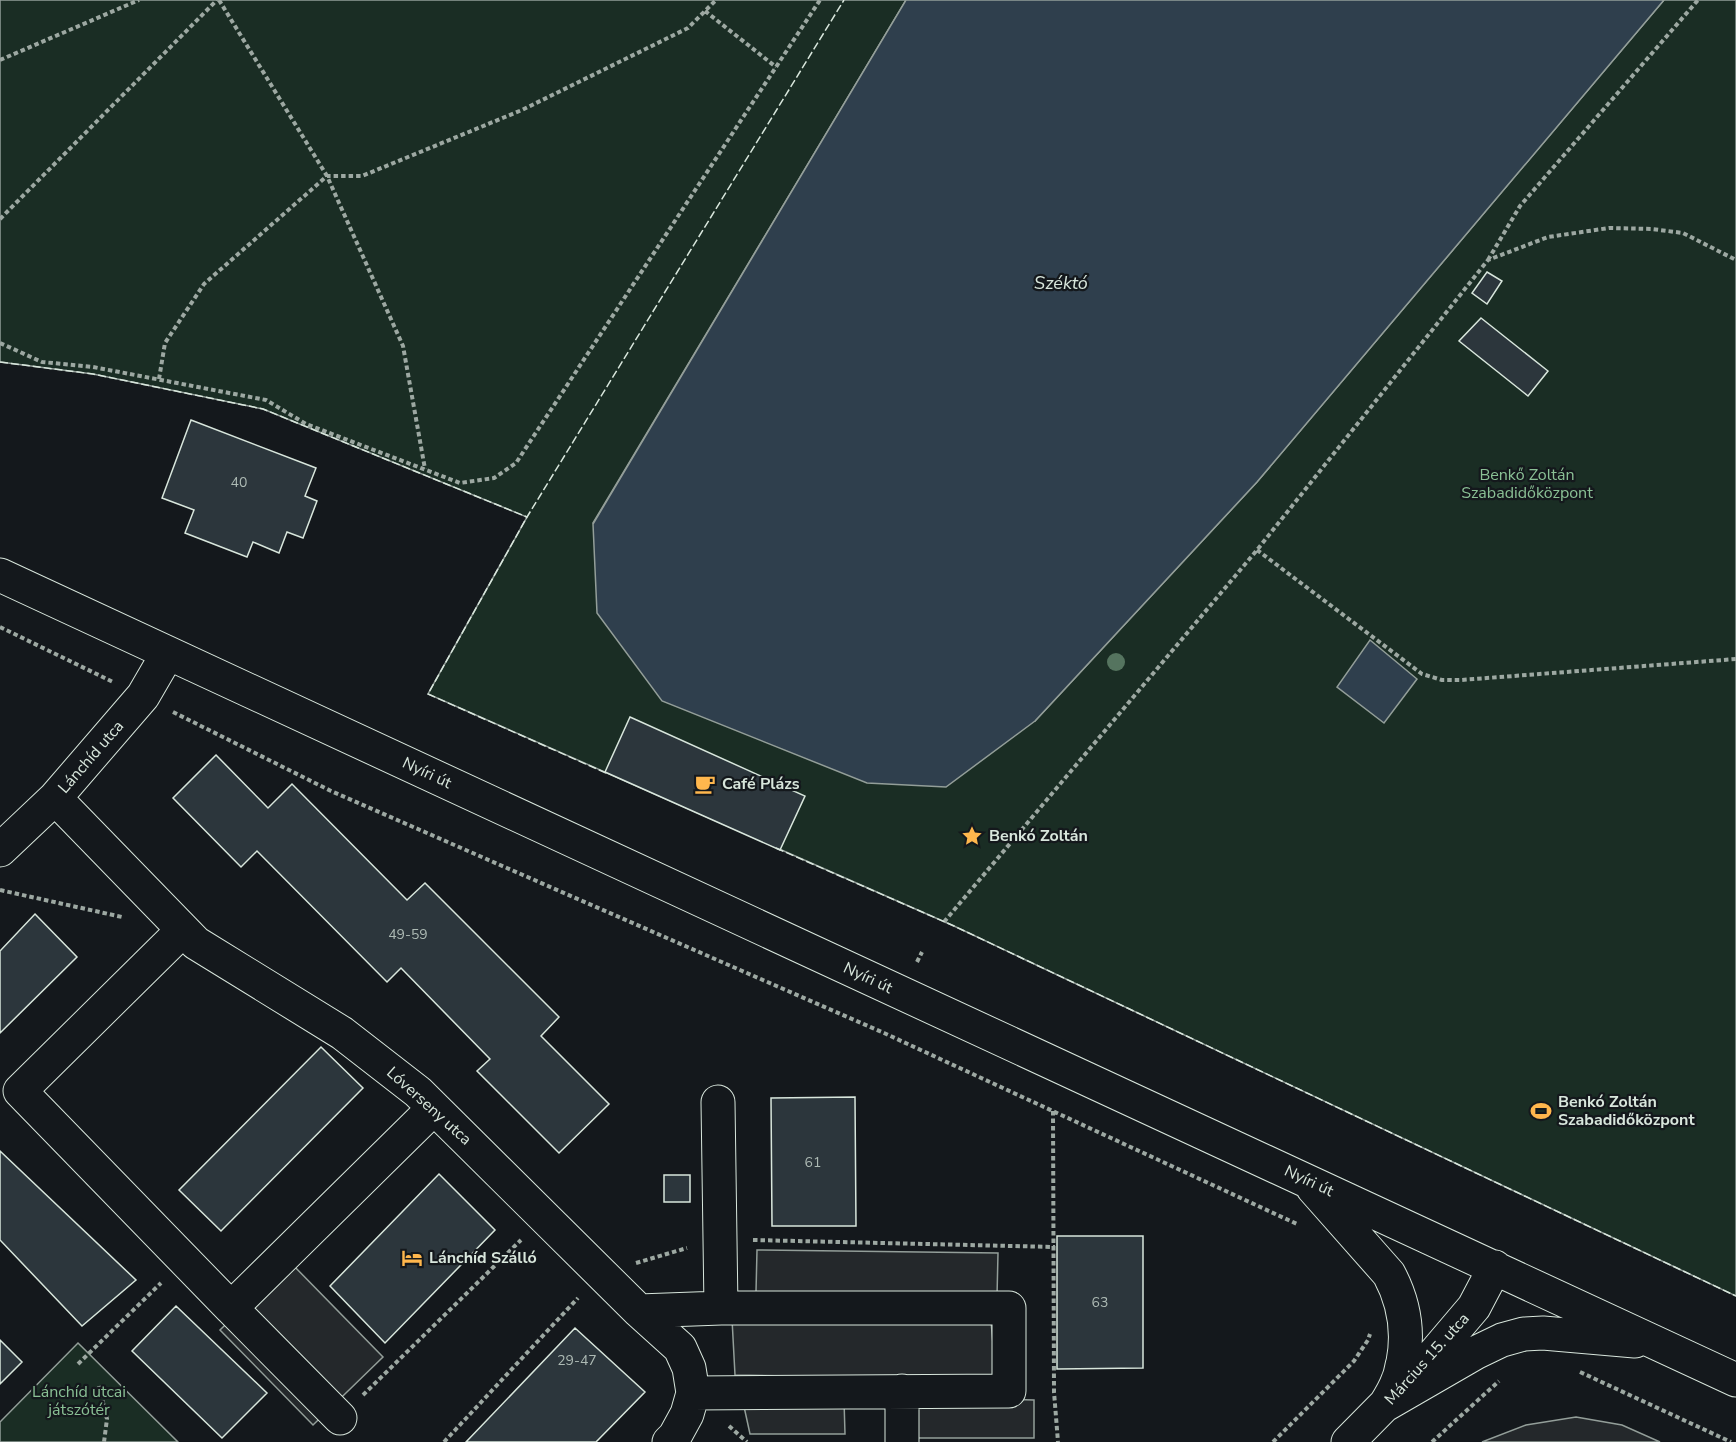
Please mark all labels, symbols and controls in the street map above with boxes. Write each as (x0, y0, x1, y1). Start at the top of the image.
water label: Széktó (1034, 271, 1088, 295)
park label: Benkő Zoltán Szabadidőközpont (1461, 464, 1593, 504)
house number: 40 (231, 473, 247, 492)
street label: Lánchíd utca (53, 716, 129, 798)
street label: Nyíri út (399, 752, 456, 794)
cafe icon: Café Plázs (693, 772, 717, 796)
place label: Café Plázs (722, 773, 800, 795)
place icon: Benkó Zoltán (960, 824, 984, 848)
place label: Benkó Zoltán (989, 825, 1088, 847)
house number: 49-59 (388, 925, 428, 944)
street label: Nyíri út (840, 957, 897, 999)
street label: Lóverseny utca (382, 1062, 476, 1150)
place label: Benkó Zoltán Szabadidőközpont (1558, 1091, 1695, 1131)
sports icon: Benkó Zoltán Szabadidőközpont (1529, 1099, 1553, 1123)
house number: 61 (805, 1153, 821, 1172)
street label: Nyíri út (1281, 1160, 1338, 1202)
hotel icon: Lánchíd Szálló (400, 1246, 424, 1270)
place label: Lánchíd Szálló (429, 1247, 537, 1269)
house number: 63 (1092, 1293, 1108, 1312)
street label: Március 15. utca (1380, 1308, 1474, 1410)
house number: 29-47 (557, 1351, 597, 1370)
park label: Lánchíd utcai játszótér (32, 1381, 126, 1421)

